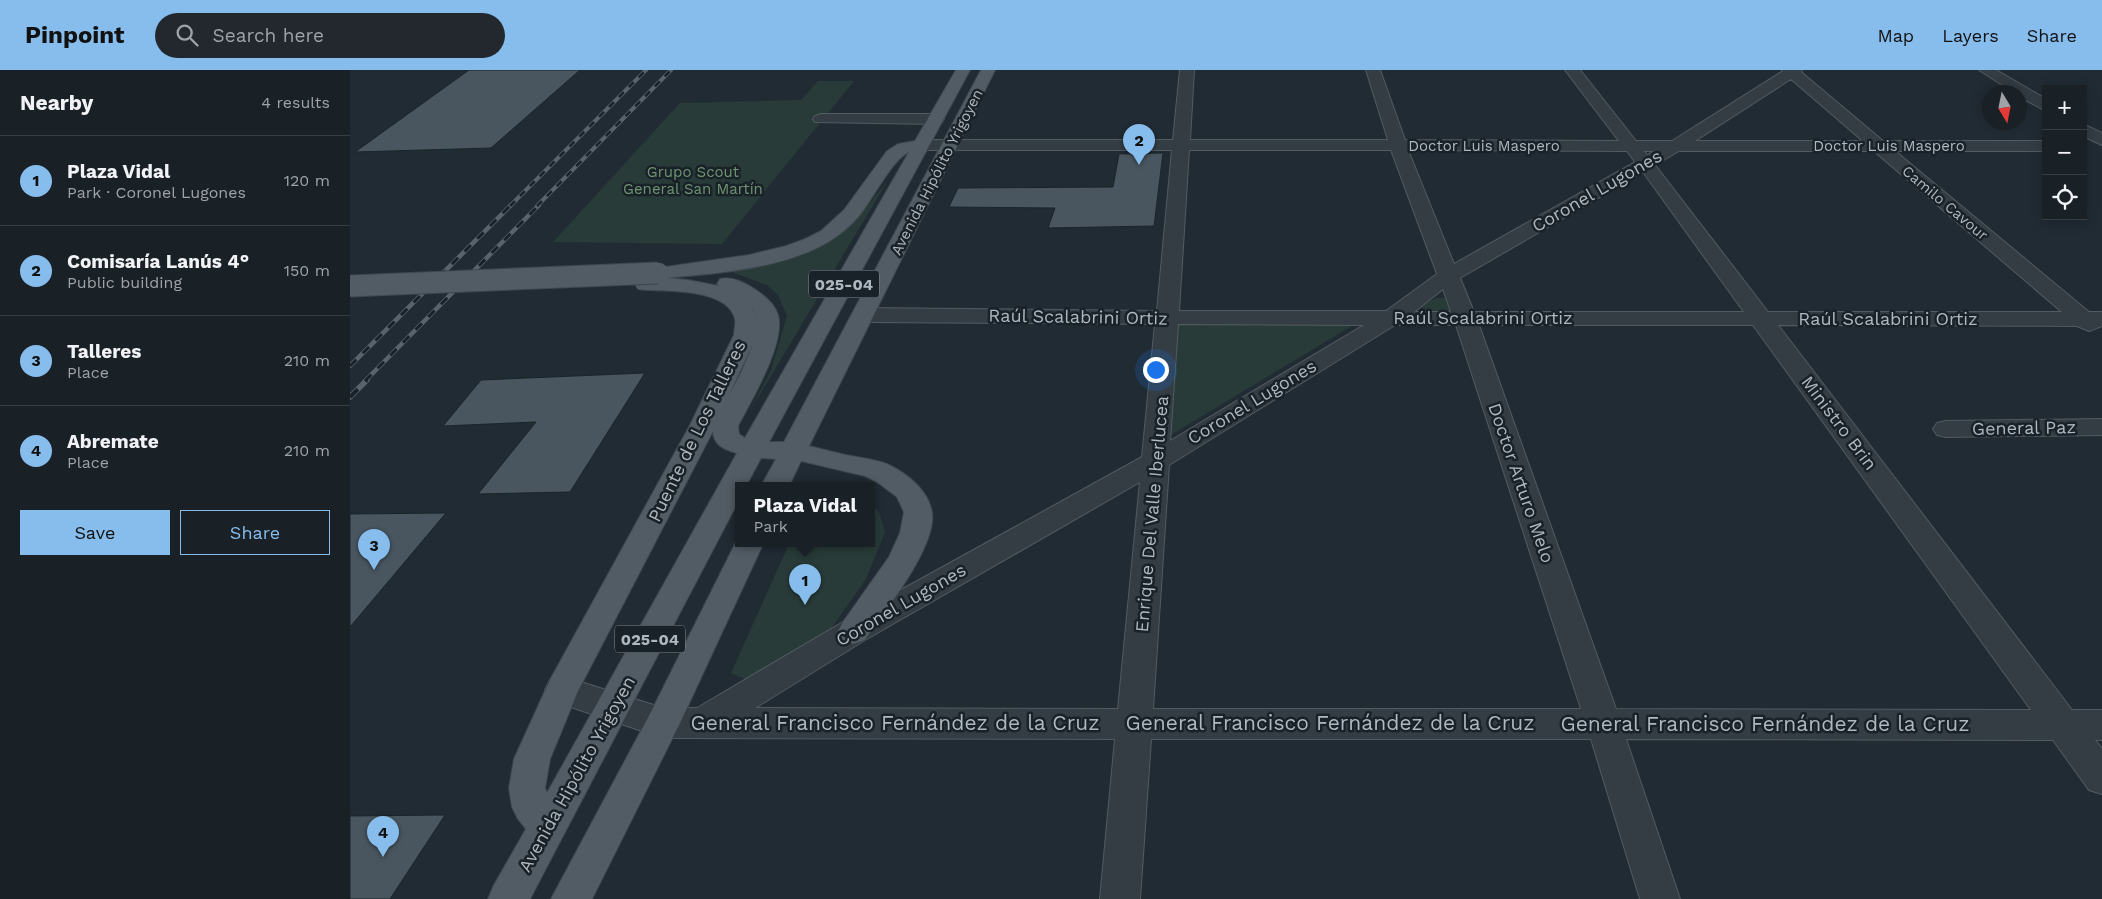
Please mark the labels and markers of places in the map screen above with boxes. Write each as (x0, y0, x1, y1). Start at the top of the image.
pin: 2 (1123, 124, 1155, 165)
pin: 3 (358, 529, 390, 570)
pin: 1 (789, 564, 821, 605)
pin: 4 (367, 816, 399, 857)

